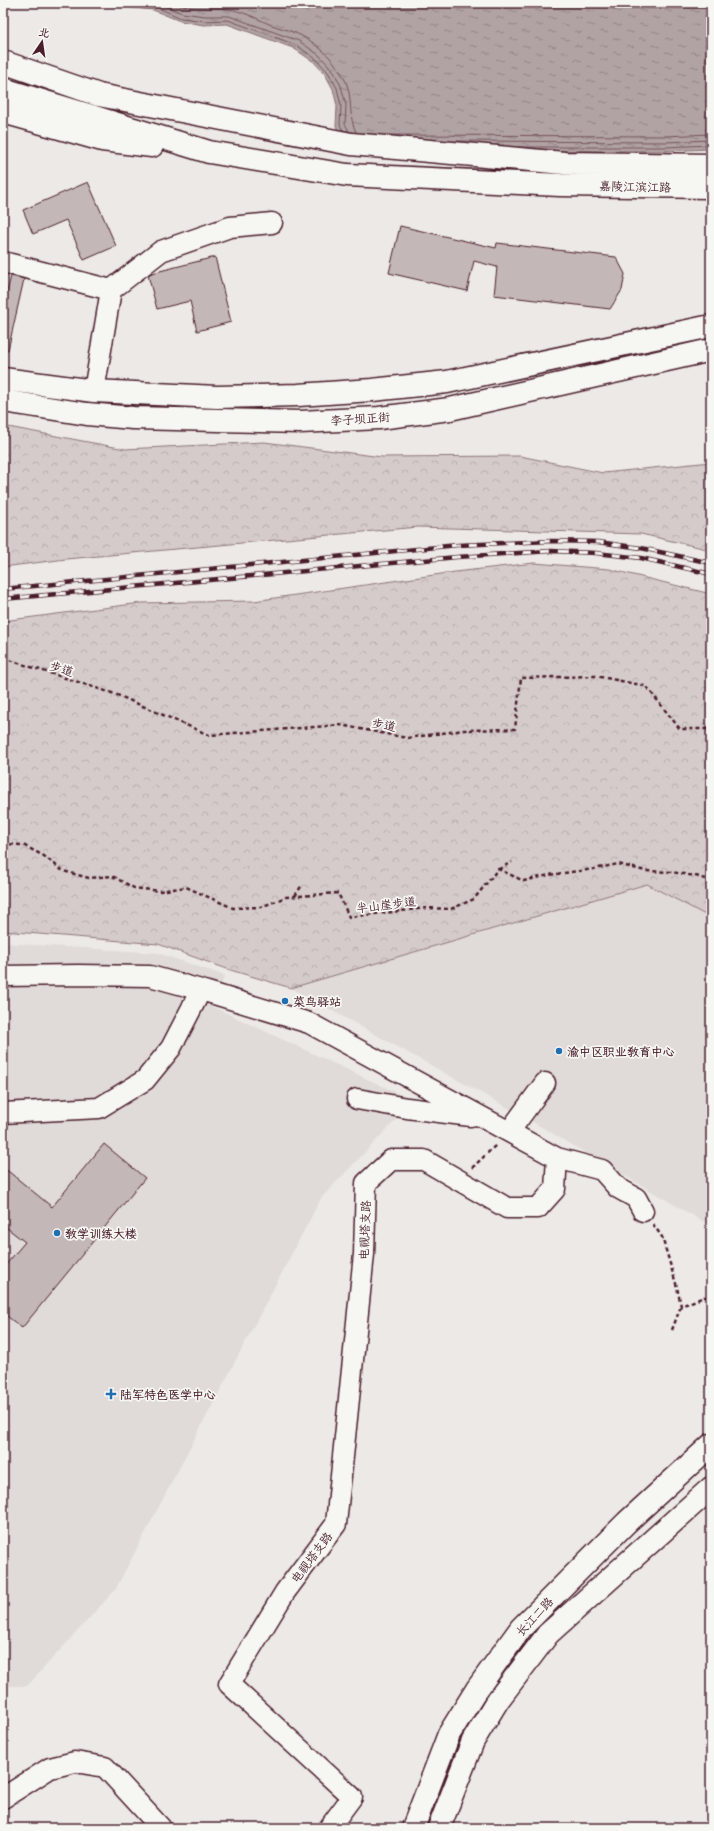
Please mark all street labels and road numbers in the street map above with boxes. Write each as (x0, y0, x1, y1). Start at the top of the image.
street label: 嘉陵江滨江路 (599, 177, 671, 195)
street label: 李子坝正街 (330, 408, 390, 428)
street label: 步道 (48, 657, 76, 679)
street label: 步道 (371, 714, 397, 734)
street label: 半山崖步道 (355, 892, 417, 916)
street label: 电视塔支路 (355, 1200, 373, 1260)
street label: 电视塔支路 (287, 1528, 335, 1586)
street label: 长江二路 (512, 1593, 556, 1639)

